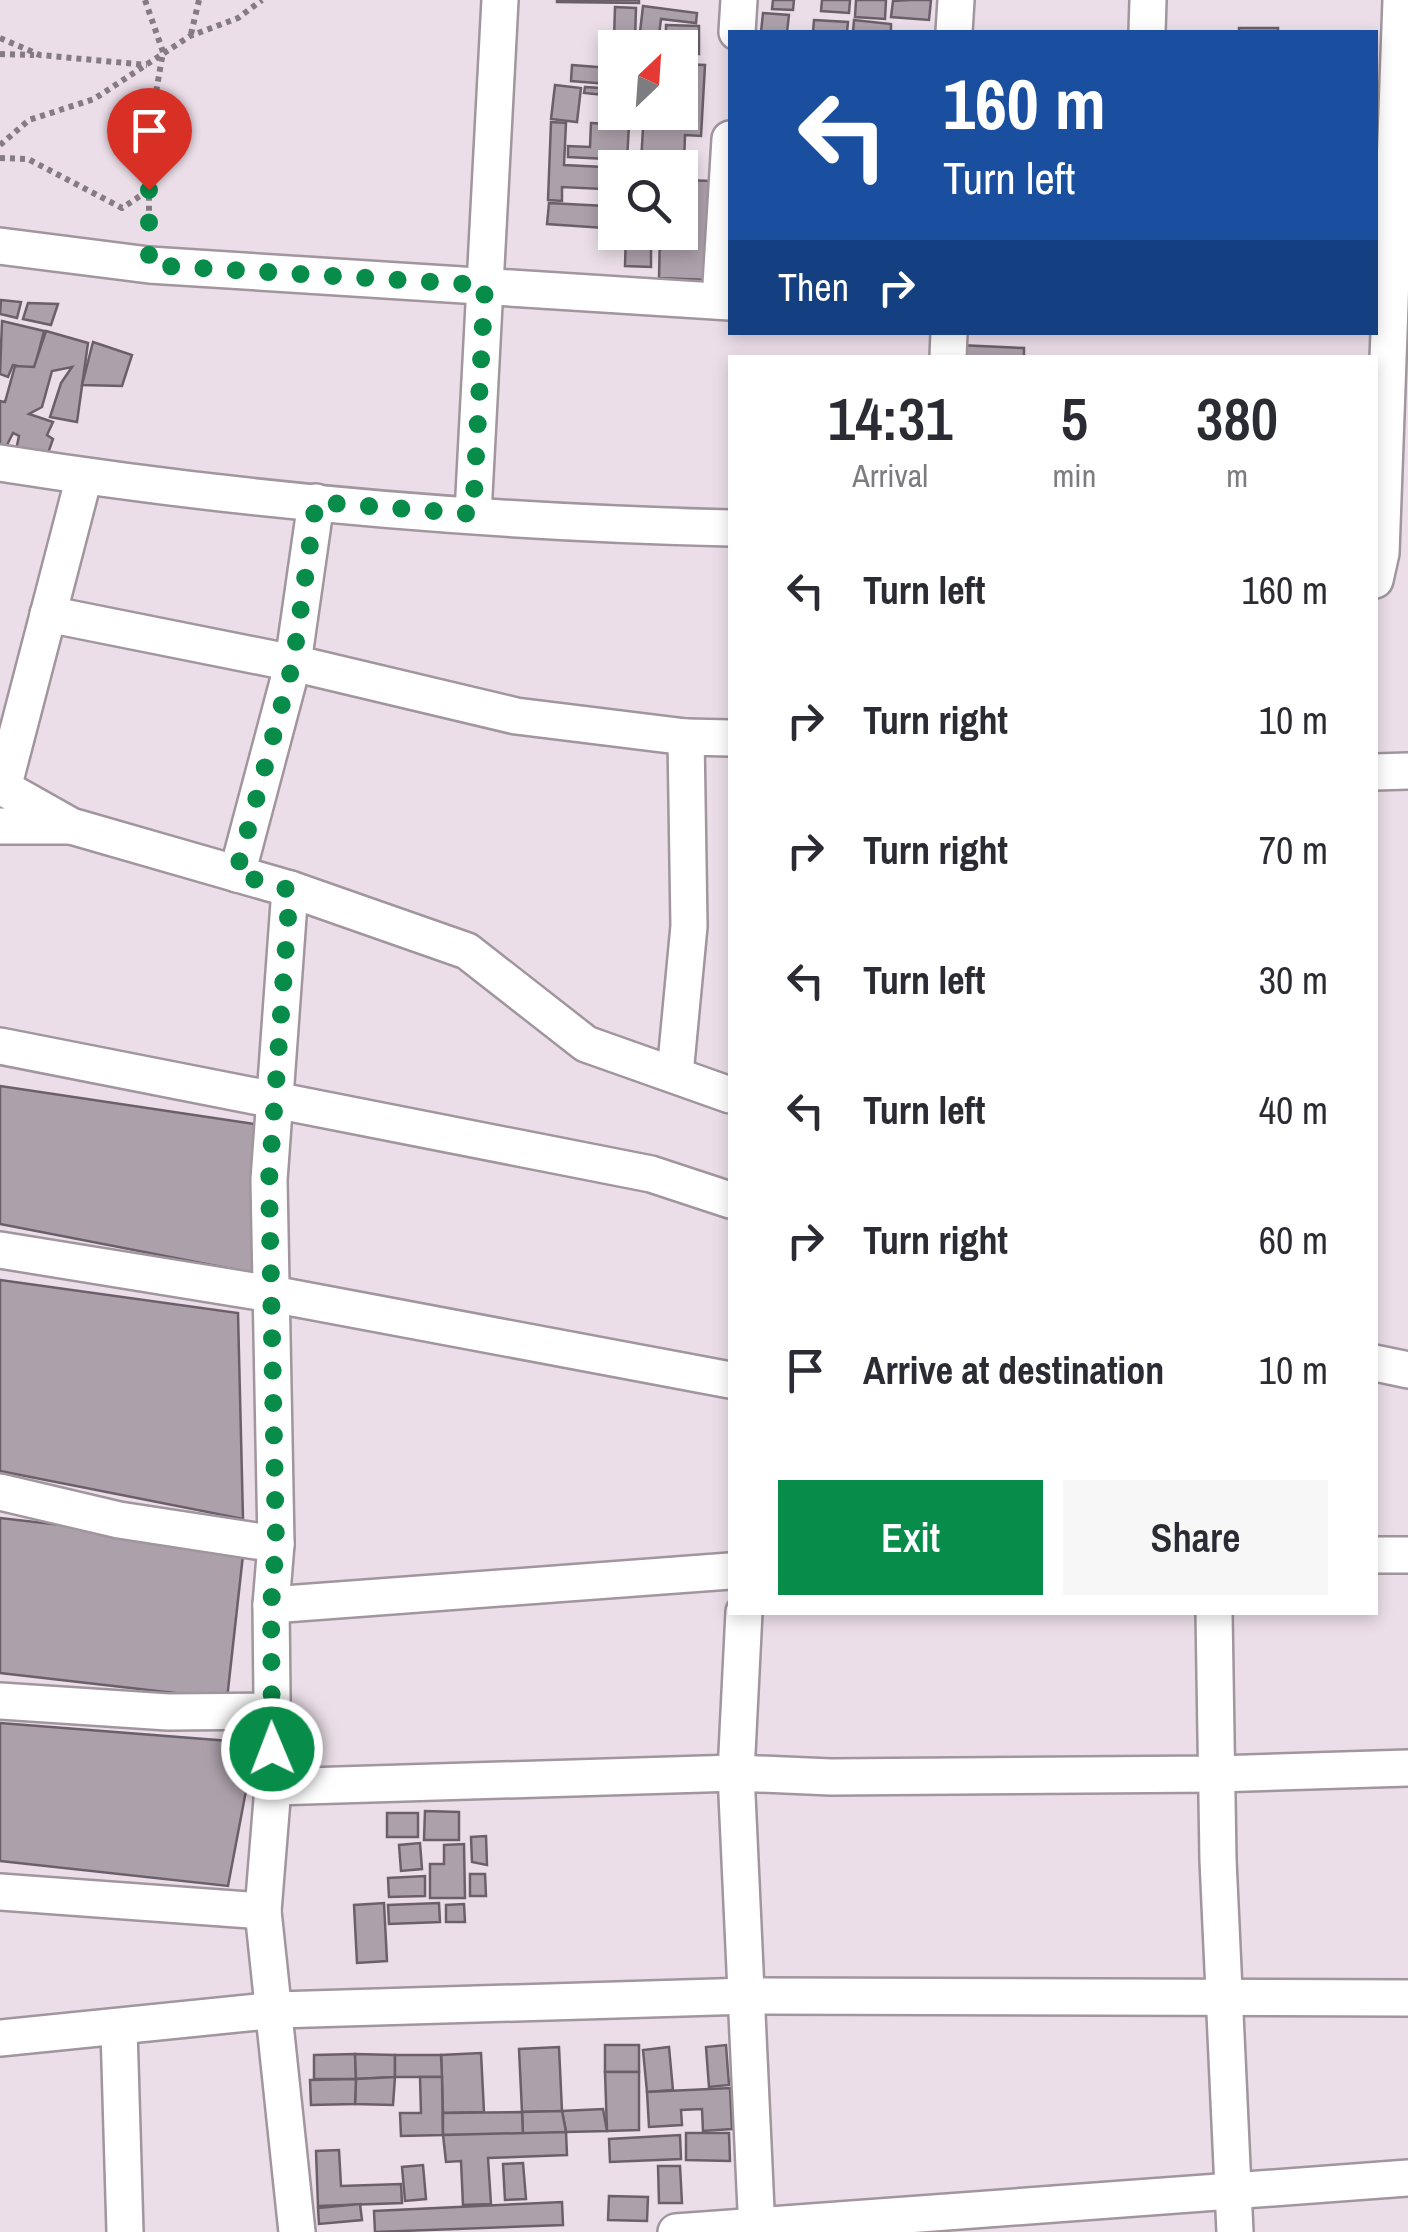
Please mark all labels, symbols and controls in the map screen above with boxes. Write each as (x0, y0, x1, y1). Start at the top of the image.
north arrow (598, 30, 698, 130)
map controls (598, 30, 698, 250)
text: 160 m (943, 57, 1106, 151)
icon: left (778, 70, 908, 200)
pin (107, 88, 192, 191)
icon: arrive (122, 103, 177, 158)
text: Turn left (943, 147, 1075, 208)
button: search (598, 150, 698, 250)
icon: right (869, 260, 924, 315)
text: Then (778, 262, 849, 313)
text: 14:31 (828, 378, 953, 459)
text: 5 (1061, 378, 1088, 459)
text: 380 (1196, 378, 1278, 459)
text: Arrival (852, 454, 928, 497)
text: min (1053, 454, 1096, 497)
text: m (1226, 454, 1248, 497)
icon: left (778, 563, 833, 618)
text: Turn left (863, 565, 985, 616)
text: 160 m (1241, 565, 1328, 616)
icon: right (778, 693, 833, 748)
text: Turn right (863, 695, 1008, 746)
text: 10 m (1259, 695, 1328, 746)
icon: right (778, 823, 833, 878)
text: Turn right (863, 825, 1008, 876)
text: 70 m (1259, 825, 1328, 876)
icon: left (778, 953, 833, 1008)
text: Turn left (863, 955, 985, 1006)
text: 30 m (1259, 955, 1328, 1006)
icon: left (778, 1083, 833, 1138)
text: Turn left (863, 1085, 985, 1136)
text: 40 m (1259, 1085, 1328, 1136)
icon: right (778, 1213, 833, 1268)
text: Turn right (863, 1215, 1008, 1266)
text: 60 m (1259, 1215, 1328, 1266)
icon: arrive (778, 1343, 833, 1398)
text: Arrive at destination (863, 1345, 1164, 1396)
text: 10 m (1259, 1345, 1328, 1396)
button: Exit (778, 1480, 1043, 1595)
button: Share (1063, 1480, 1328, 1595)
position arrow (220, 1697, 324, 1801)

